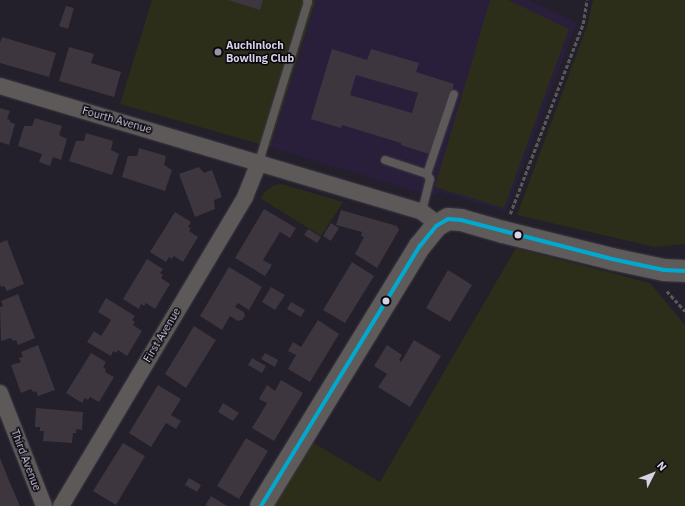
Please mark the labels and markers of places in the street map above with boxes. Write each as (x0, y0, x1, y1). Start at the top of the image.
place label: Auchinloch Bowling Club (226, 39, 294, 65)
marker: Auchinloch Bowling Club (213, 47, 223, 57)
unlabelled marker (513, 230, 523, 240)
unlabelled marker (381, 296, 391, 306)

